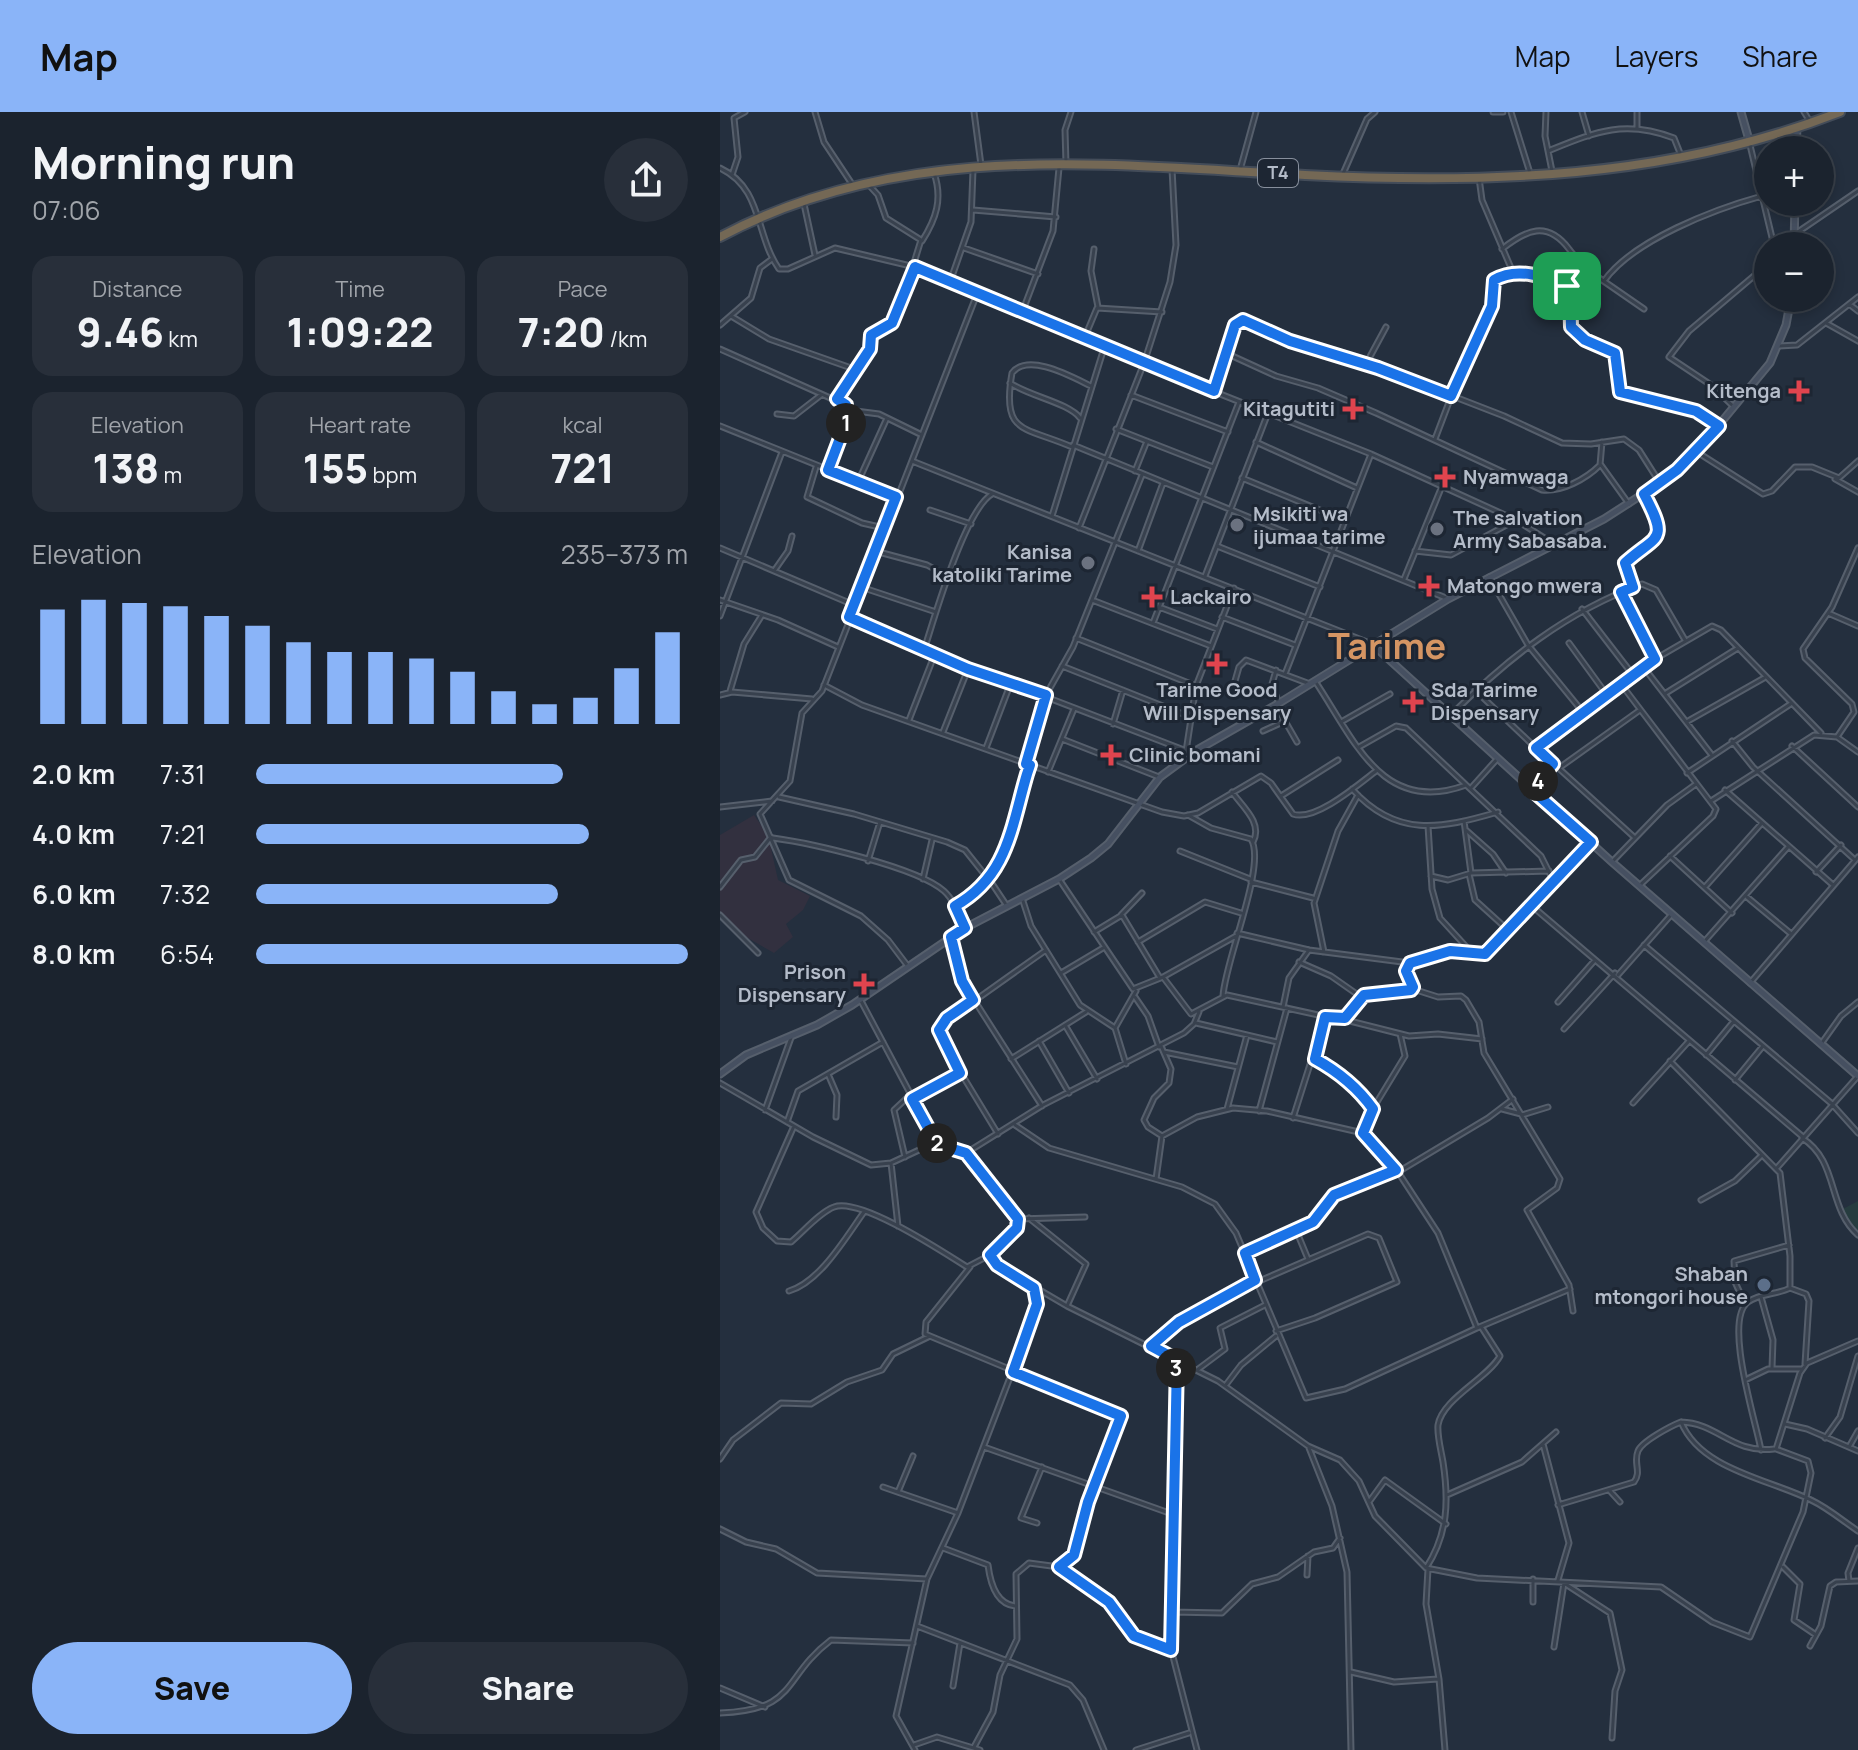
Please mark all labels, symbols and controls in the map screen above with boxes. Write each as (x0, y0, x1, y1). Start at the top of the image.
text: Map (40, 30, 118, 82)
text: Map (1515, 37, 1571, 75)
text: Layers (1615, 37, 1698, 75)
text: Share (1742, 37, 1818, 75)
text: Morning run (32, 132, 295, 192)
map controls (1754, 136, 1834, 312)
button: + (1754, 136, 1834, 216)
button: share (604, 138, 688, 222)
road number: T4 (1258, 159, 1298, 187)
text: 07:06 (32, 192, 101, 228)
button: − (1754, 232, 1834, 312)
pin (1533, 252, 1601, 320)
icon: arrive (1545, 264, 1589, 308)
text: Distance (92, 274, 182, 304)
text: Time (335, 274, 385, 304)
text: Pace (558, 274, 608, 304)
text: 9.46 (77, 304, 164, 359)
text: 1:09:22 (287, 304, 433, 359)
text: 7:20 (518, 304, 605, 359)
text: km (164, 324, 198, 354)
text: /km (605, 324, 648, 354)
place label: Kitenga (1706, 377, 1781, 404)
marker: Kitenga (1788, 380, 1810, 402)
place label: Kitagutiti (1243, 395, 1335, 422)
marker: Kitagutiti (1342, 398, 1364, 420)
pin: 1 (826, 403, 866, 443)
text: 1 (841, 408, 851, 438)
text: Elevation (91, 410, 184, 440)
text: Heart rate (309, 410, 411, 440)
text: kcal (563, 410, 603, 440)
text: 138 (92, 440, 159, 495)
text: 155 (303, 440, 368, 495)
text: 721 (551, 440, 615, 495)
text: m (159, 460, 182, 490)
text: bpm (368, 460, 417, 490)
place label: Nyamwaga (1463, 463, 1568, 490)
marker: Nyamwaga (1434, 466, 1456, 488)
place label: Msikiti wa ijumaa tarime (1253, 500, 1386, 550)
place label: The salvation Army Sabasaba. (1453, 504, 1608, 554)
marker: Msikiti wa ijumaa tarime (1228, 516, 1246, 534)
marker: The salvation Army Sabasaba. (1428, 520, 1446, 538)
text: Elevation (32, 536, 142, 572)
text: 235–373 m (561, 536, 688, 572)
place label: Kanisa katoliki Tarime (932, 538, 1072, 588)
marker: Kanisa katoliki Tarime (1079, 554, 1097, 572)
place label: Matongo mwera (1447, 572, 1602, 599)
marker: Matongo mwera (1418, 575, 1440, 597)
place label: Lackairo (1170, 583, 1252, 610)
marker: Lackairo (1141, 586, 1163, 608)
district label: Tarime (1328, 621, 1446, 670)
marker: Tarime Good Will Dispensary (1206, 653, 1228, 675)
place label: Tarime Good Will Dispensary (1143, 676, 1292, 726)
place label: Sda Tarime Dispensary (1431, 676, 1540, 726)
marker: Sda Tarime Dispensary (1402, 691, 1424, 713)
place label: Clinic bomani (1129, 741, 1261, 768)
marker: Clinic bomani (1100, 744, 1122, 766)
text: 2.0 km (32, 756, 115, 792)
text: 7:31 (160, 756, 205, 792)
pin: 4 (1518, 761, 1558, 801)
text: 4 (1531, 766, 1545, 796)
text: 4.0 km (32, 816, 115, 852)
text: 7:21 (160, 816, 206, 852)
text: 6.0 km (32, 876, 116, 912)
text: 7:32 (160, 876, 210, 912)
text: 8.0 km (32, 936, 116, 972)
text: 6:54 (160, 936, 214, 972)
place label: Prison Dispensary (738, 958, 847, 1008)
marker: Prison Dispensary (853, 973, 875, 995)
pin: 2 (917, 1123, 957, 1163)
text: 2 (930, 1128, 944, 1158)
place label: Shaban mtongori house (1595, 1260, 1748, 1310)
marker: Shaban mtongori house (1755, 1276, 1773, 1294)
pin: 3 (1156, 1348, 1196, 1388)
text: 3 (1170, 1353, 1182, 1383)
button: Save (32, 1642, 352, 1734)
button: Share (368, 1642, 688, 1734)

